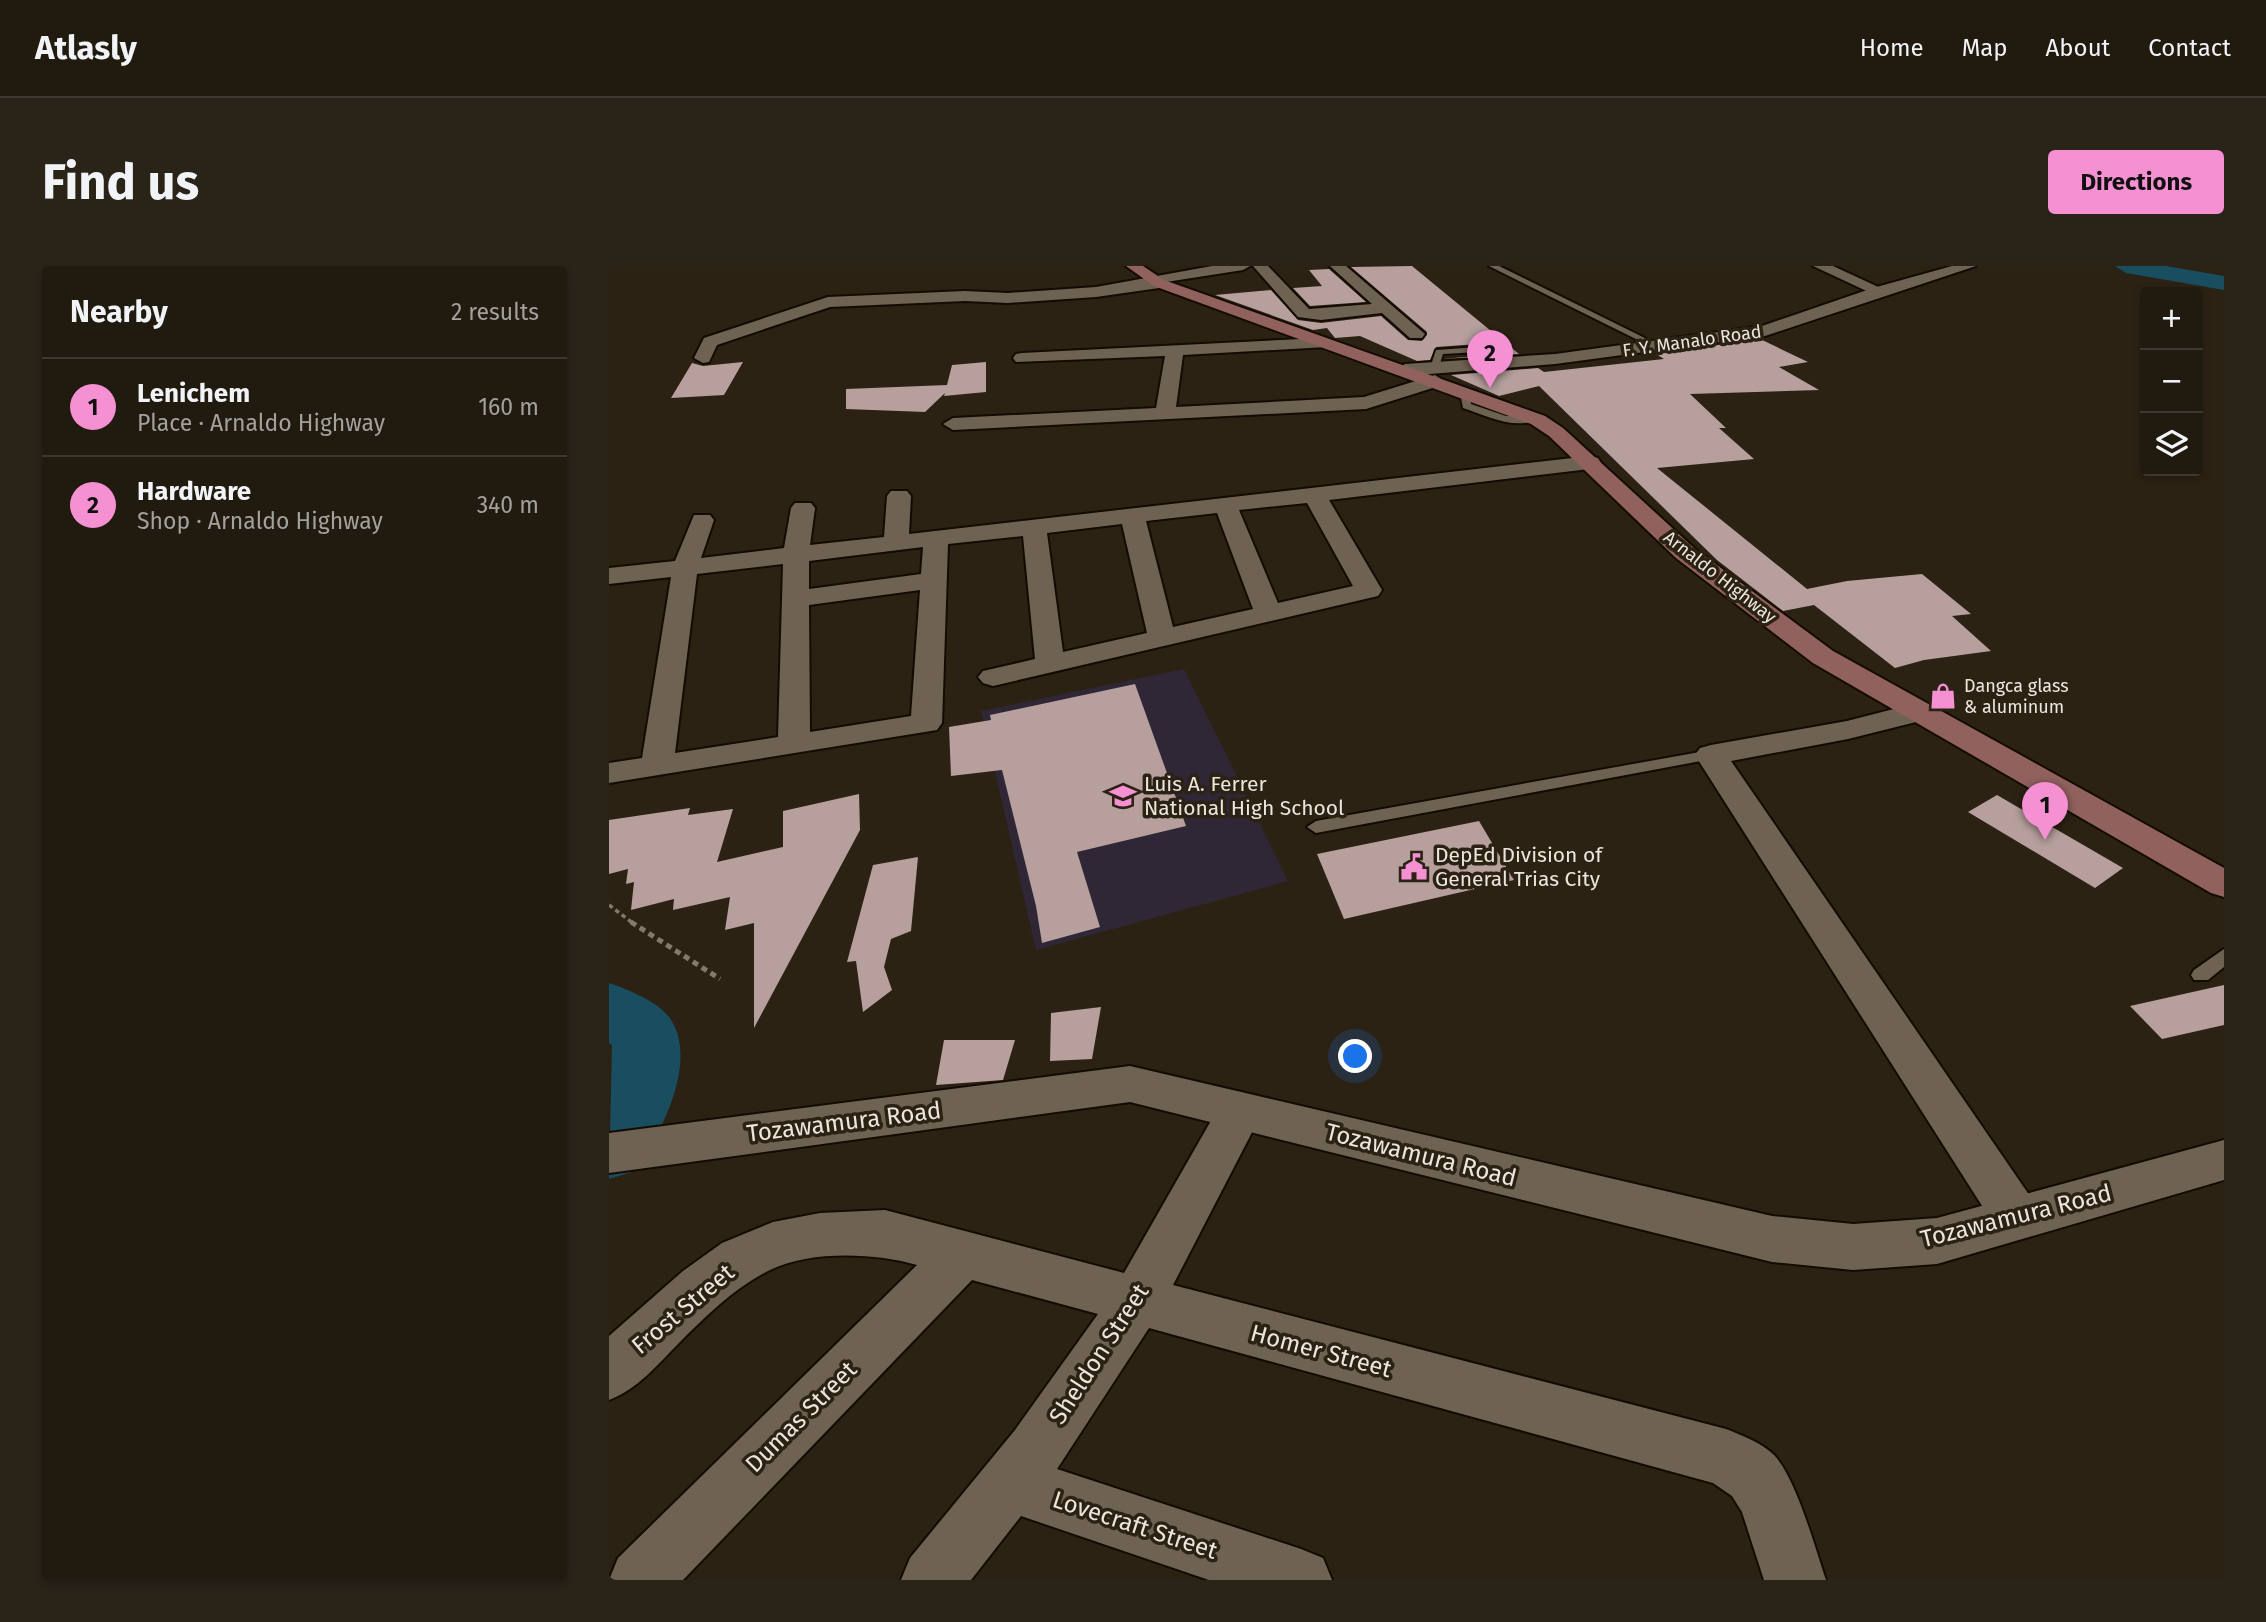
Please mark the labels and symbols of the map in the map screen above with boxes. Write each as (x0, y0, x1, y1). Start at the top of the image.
street label: F. Y. Manalo Road (1621, 320, 1763, 362)
pin: 2 (1467, 330, 1513, 388)
street label: Arnaldo Highway (1659, 526, 1781, 628)
place label: Dangca glass & aluminum (1964, 675, 2069, 718)
shop icon: Dangca glass & aluminum (1928, 681, 1958, 711)
place label: Luis A. Ferrer National High School (1144, 771, 1344, 821)
school or university icon: Luis A. Ferrer National High School (1108, 781, 1138, 811)
pin: 1 (2022, 782, 2068, 840)
place label: DepEd Division of General Trias City (1435, 842, 1604, 892)
public building icon: DepEd Division of General Trias City (1399, 852, 1429, 882)
your location (1338, 1039, 1372, 1073)
street label: Tozawamura Road (745, 1096, 943, 1148)
street label: Tozawamura Road (1323, 1118, 1519, 1192)
street label: Tozawamura Road (1918, 1179, 2114, 1253)
street label: Frost Street (626, 1258, 740, 1360)
street label: Sheldon Street (1043, 1279, 1155, 1429)
street label: Homer Street (1247, 1319, 1395, 1383)
street label: Dumas Street (740, 1355, 863, 1478)
street label: Lovecraft Street (1049, 1485, 1221, 1565)

